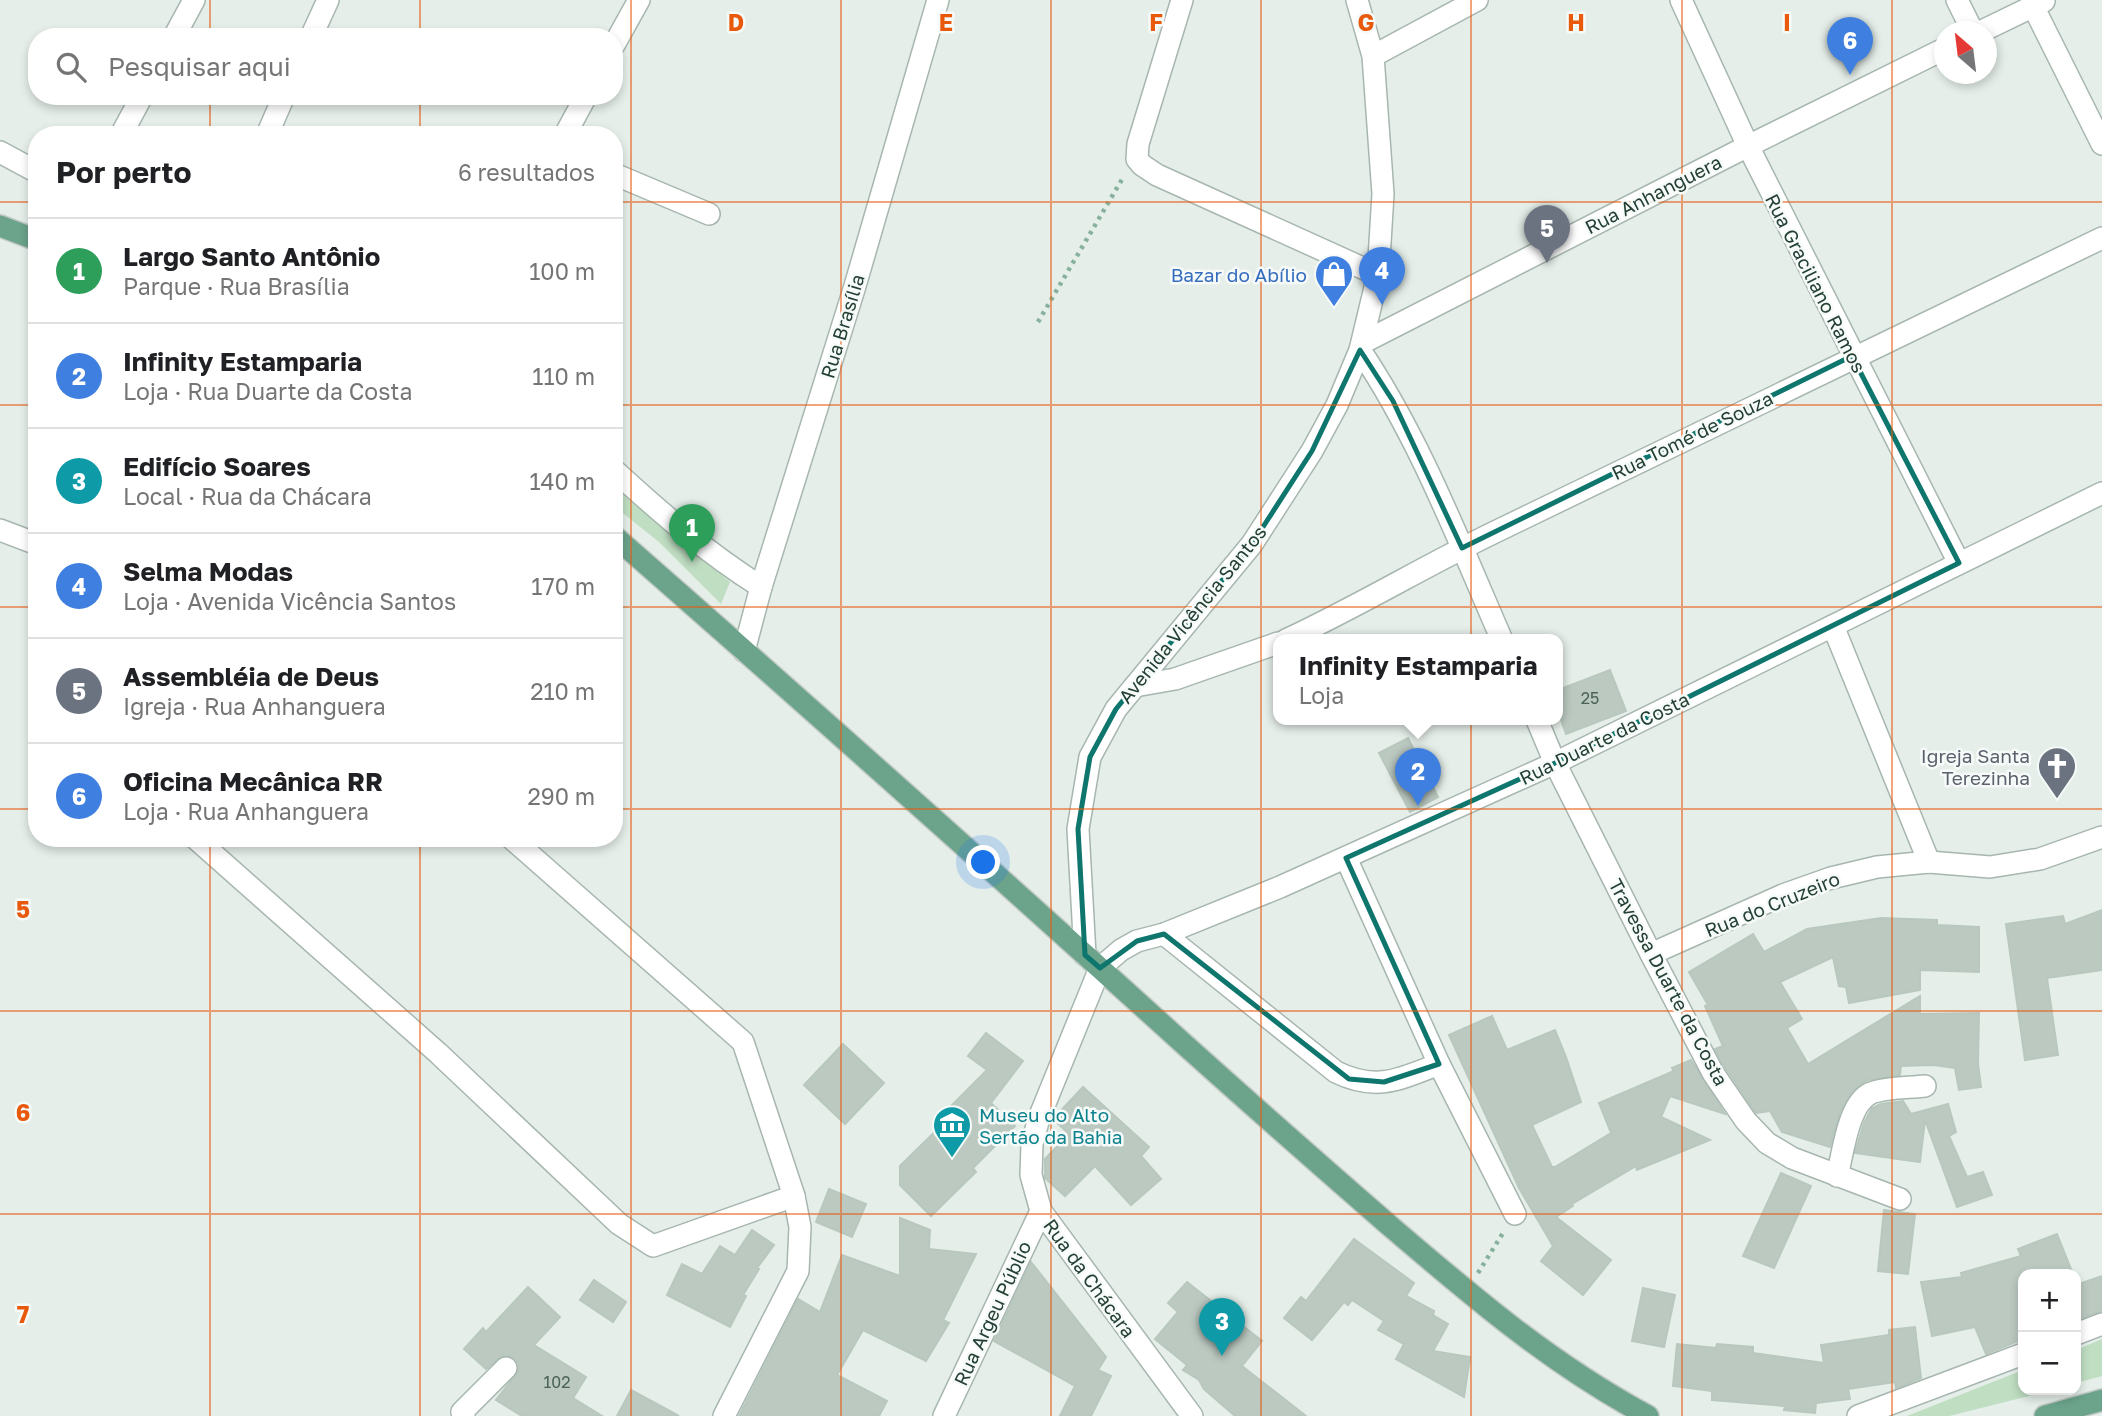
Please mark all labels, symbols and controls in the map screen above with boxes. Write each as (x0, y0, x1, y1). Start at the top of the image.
text: D (728, 8, 744, 36)
text: E (939, 8, 953, 36)
text: F (1149, 8, 1163, 36)
text: G (1358, 8, 1374, 36)
text: H (1567, 8, 1585, 36)
text: I (1783, 8, 1791, 36)
pin: 6 (1827, 17, 1873, 75)
north arrow (1934, 21, 1997, 84)
search box (28, 28, 623, 105)
icon: search (52, 48, 90, 86)
text: Pesquisar aqui (108, 51, 291, 82)
street label: Rua Anhanguera (1581, 150, 1725, 238)
text: Por perto (56, 154, 191, 190)
text: 6 resultados (458, 158, 595, 186)
street label: Rua Graciliano Ramos (1761, 190, 1871, 376)
pin: 5 (1524, 205, 1570, 263)
text: Largo Santo Antônio (123, 241, 380, 272)
pin: 4 (1359, 247, 1405, 305)
shop icon: Bazar do Abílio (1313, 253, 1355, 308)
text: 1 (73, 257, 85, 285)
text: 100 m (529, 257, 595, 285)
place label: Bazar do Abílio (1171, 263, 1307, 286)
street label: Rua Brasília (815, 271, 869, 381)
text: Parque · Rua Brasília (123, 272, 350, 300)
text: Infinity Estamparia (123, 346, 362, 377)
text: 2 (72, 362, 86, 390)
text: 110 m (532, 362, 595, 390)
text: Loja · Rua Duarte da Costa (123, 377, 413, 405)
street label: Rua Tomé de Souza (1608, 386, 1776, 484)
text: Edifício Soares (123, 451, 311, 482)
text: 3 (72, 467, 86, 495)
text: 140 m (529, 467, 595, 495)
text: Local · Rua da Chácara (123, 482, 372, 510)
pin: 1 (669, 504, 715, 562)
street label: Avenida Vicência Santos (1113, 520, 1271, 708)
text: Selma Modas (123, 556, 293, 587)
text: 4 (72, 572, 86, 600)
text: 170 m (531, 572, 595, 600)
text: Loja · Avenida Vicência Santos (123, 587, 456, 615)
popup (1273, 634, 1563, 725)
text: Infinity Estamparia (1298, 650, 1538, 681)
text: Assembléia de Deus (123, 661, 379, 692)
text: 5 (72, 677, 86, 705)
text: 210 m (530, 677, 595, 705)
text: Loja (1298, 681, 1344, 709)
street label: Rua Duarte da Costa (1515, 687, 1693, 789)
house number: 25 (1581, 688, 1599, 708)
text: Igreja · Rua Anhanguera (123, 692, 386, 720)
place label: Igreja Santa Terezinha (1921, 744, 2030, 789)
church icon: Igreja Santa Terezinha (2036, 745, 2078, 800)
pin: 2 (1395, 748, 1441, 806)
text: Oficina Mecânica RR (123, 766, 383, 797)
text: 6 (72, 782, 86, 810)
text: 290 m (527, 782, 595, 810)
text: Loja · Rua Anhanguera (123, 797, 369, 825)
your location (966, 845, 1000, 879)
street label: Rua do Cruzeiro (1701, 866, 1843, 942)
street label: Travessa Duarte da Costa (1605, 875, 1733, 1089)
text: 5 (16, 895, 30, 923)
text: 6 (16, 1098, 30, 1126)
place label: Museu do Alto Sertão da Bahia (979, 1103, 1123, 1148)
museum icon: Museu do Alto Sertão da Bahia (931, 1104, 973, 1159)
street label: Rua da Chácara (1039, 1214, 1141, 1342)
street label: Rua Argeu Públio (948, 1237, 1036, 1389)
map controls (2018, 1269, 2081, 1395)
button: + (2018, 1269, 2081, 1332)
pin: 3 (1199, 1298, 1245, 1356)
text: 7 (17, 1300, 29, 1328)
button: − (2018, 1332, 2081, 1395)
house number: 102 (544, 1372, 570, 1392)

